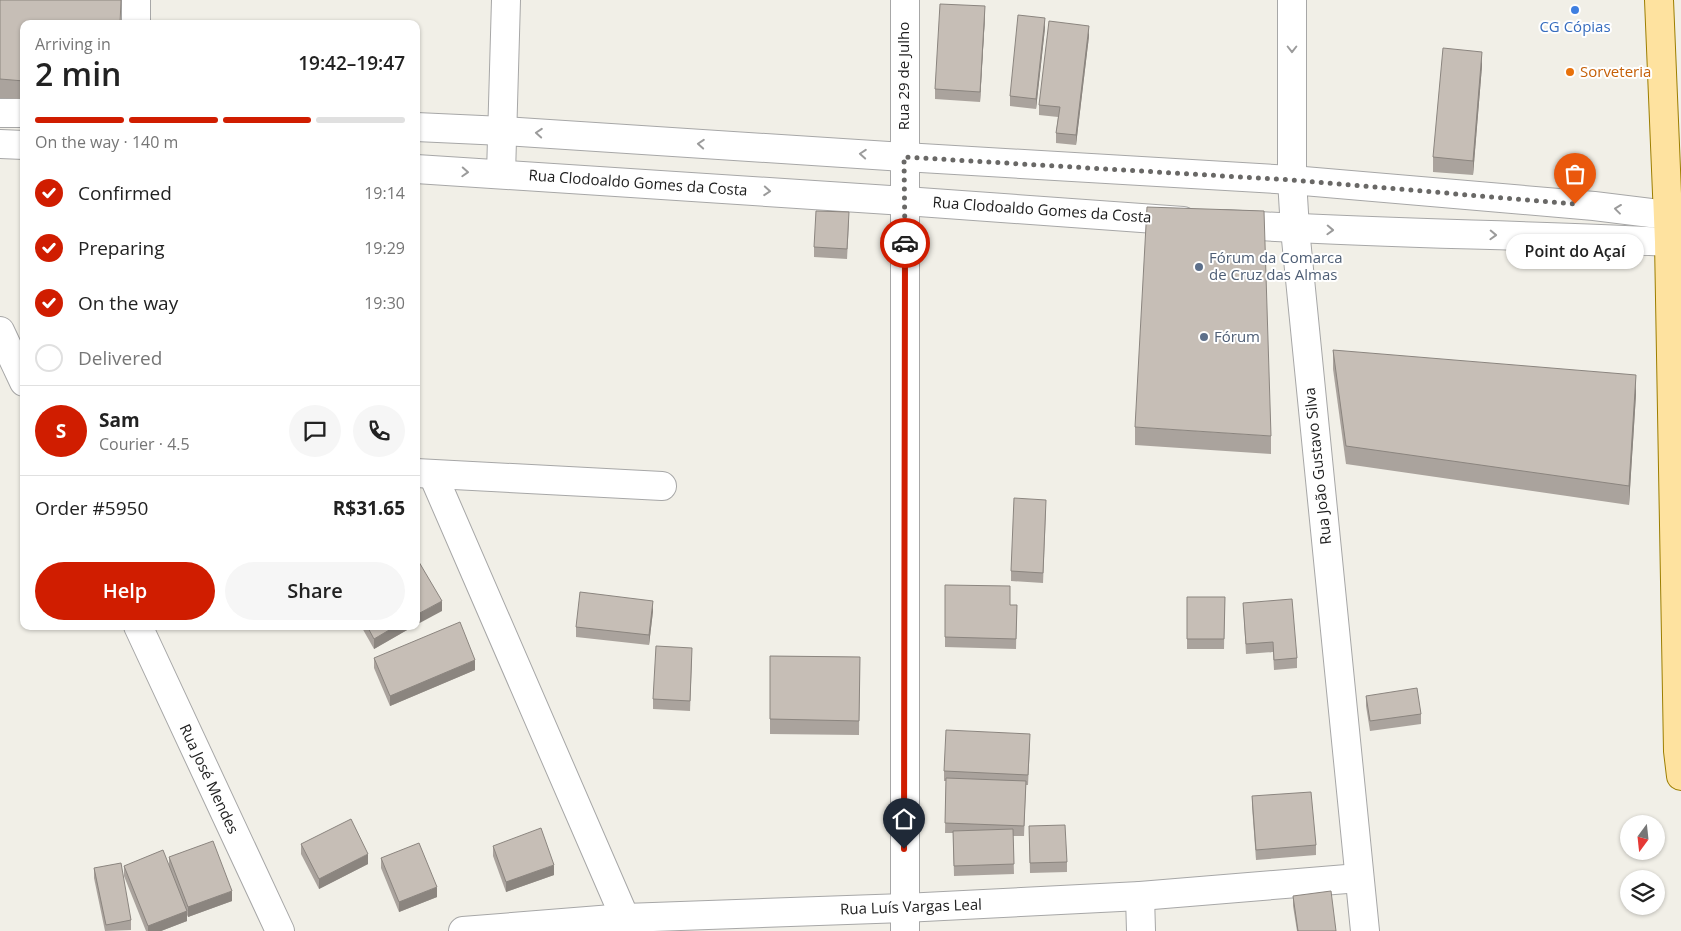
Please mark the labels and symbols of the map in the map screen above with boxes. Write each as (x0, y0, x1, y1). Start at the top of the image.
marker: CG Cópias (1569, 4, 1581, 16)
place label: CG Cópias (1539, 16, 1611, 36)
street label: Rua 29 de Julho (893, 22, 913, 130)
one-way arrow (1287, 45, 1297, 53)
place label: Sorveteria (1580, 61, 1651, 81)
marker: Sorveteria (1564, 66, 1576, 78)
one-way arrow (534, 128, 542, 139)
one-way arrow (697, 138, 705, 149)
one-way arrow (859, 149, 867, 160)
pin (1554, 153, 1596, 204)
street label: Rua Clodoaldo Gomes da Costa (528, 164, 748, 200)
one-way arrow (461, 166, 469, 177)
one-way arrow (763, 186, 771, 197)
street label: Rua Clodoaldo Gomes da Costa (932, 191, 1152, 227)
one-way arrow (1614, 204, 1622, 215)
courier (880, 218, 930, 268)
one-way arrow (1327, 224, 1335, 235)
one-way arrow (1489, 229, 1497, 240)
callout: Point do Açaí (1506, 234, 1644, 269)
place label: Fórum da Comarca de Cruz das Almas (1209, 247, 1343, 284)
marker: Fórum da Comarca de Cruz das Almas (1193, 261, 1205, 273)
place label: Fórum (1214, 326, 1260, 346)
marker: Fórum (1198, 331, 1210, 343)
street label: Rua João Gustavo Silva (1299, 387, 1335, 546)
street label: Rua José Mendes (176, 720, 244, 837)
pin (883, 798, 925, 849)
north arrow (1620, 815, 1665, 860)
street label: Rua Luís Vargas Leal (840, 894, 982, 918)

